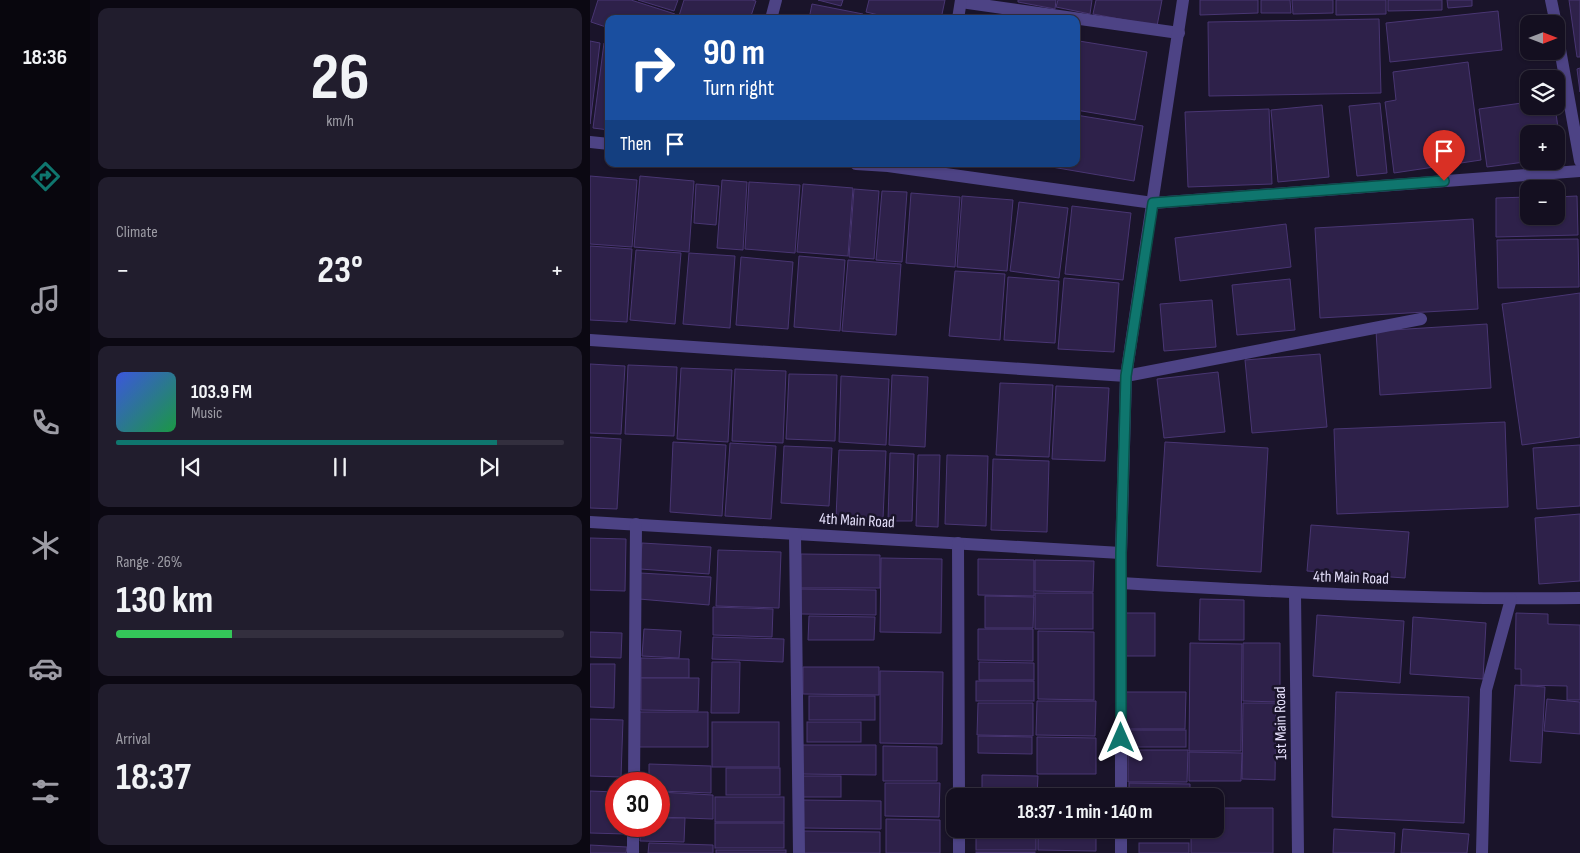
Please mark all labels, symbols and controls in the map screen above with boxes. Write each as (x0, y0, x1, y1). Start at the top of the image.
north arrow (1520, 15, 1565, 60)
map controls (1520, 15, 1565, 225)
text: 90 m (703, 32, 765, 75)
icon: right (620, 35, 685, 100)
text: 26 (310, 40, 370, 118)
text: 18:36 (23, 44, 67, 71)
button: layers (1520, 70, 1565, 115)
text: Turn right (703, 75, 774, 102)
text: km/h (326, 112, 354, 131)
button: + (1520, 125, 1565, 170)
icon: arrive (661, 130, 689, 158)
pin (1423, 130, 1465, 181)
text: Then (620, 133, 651, 156)
icon: arrive (1430, 137, 1458, 165)
icon: directions (28, 159, 63, 194)
button: − (1520, 180, 1565, 225)
text: Climate (116, 223, 158, 242)
text: 23° (317, 248, 363, 293)
text: − (116, 254, 130, 287)
text: + (550, 254, 564, 287)
icon: music (28, 282, 63, 317)
text: 103.9 FM (191, 381, 252, 404)
text: Music (191, 404, 222, 423)
icon: phone (28, 405, 63, 440)
icon: previous (177, 453, 205, 481)
icon: pause (326, 453, 354, 481)
icon: next (475, 453, 503, 481)
street label: 4th Main Road (819, 510, 895, 532)
icon: climate (28, 528, 63, 563)
text: Range · 26% (116, 553, 182, 572)
street label: 4th Main Road (1313, 567, 1389, 589)
text: 130 km (116, 578, 213, 623)
icon: car (28, 651, 63, 686)
street label: 1st Main Road (1271, 686, 1291, 760)
position arrow (1094, 711, 1146, 763)
text: Arrival (116, 730, 150, 749)
text: 18:37 (116, 755, 191, 800)
speed limit sign: 30 (605, 772, 670, 837)
icon: filters (28, 774, 63, 809)
text: 18:37 · 1 min · 140 m (1018, 801, 1152, 824)

